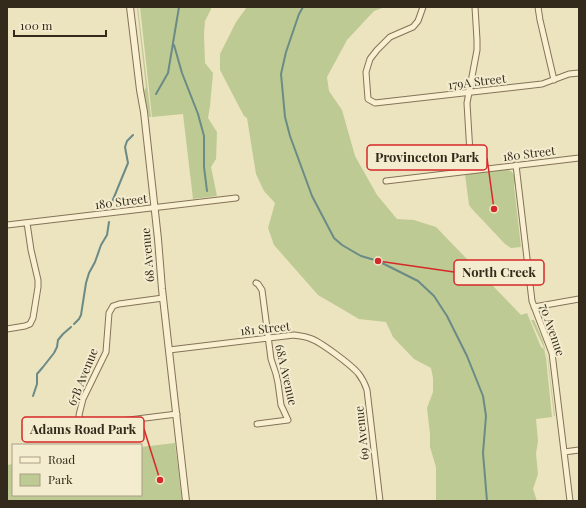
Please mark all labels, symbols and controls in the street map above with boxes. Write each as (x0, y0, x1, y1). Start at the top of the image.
scale bar (14, 12, 106, 38)
text: 100 m (20, 17, 53, 33)
street label: 179A Street (447, 69, 507, 92)
street label: 180 Street (502, 142, 557, 164)
callout: Provinceton Park (367, 145, 487, 170)
text: Provinceton Park (375, 148, 480, 165)
street label: 180 Street (94, 190, 149, 212)
street label: 68 Avenue (137, 227, 157, 283)
callout: North Creek (454, 260, 544, 285)
text: North Creek (462, 263, 536, 280)
street label: 70 Avenue (537, 301, 569, 358)
street label: 181 Street (239, 317, 291, 339)
street label: 68A Avenue (272, 343, 302, 407)
street label: 67B Avenue (63, 345, 101, 408)
street label: 69 Avenue (350, 405, 372, 461)
callout: Adams Road Park (22, 417, 144, 442)
text: Adams Road Park (29, 420, 136, 437)
legend (12, 444, 142, 496)
text: Road (48, 451, 75, 467)
text: Park (48, 471, 73, 487)

